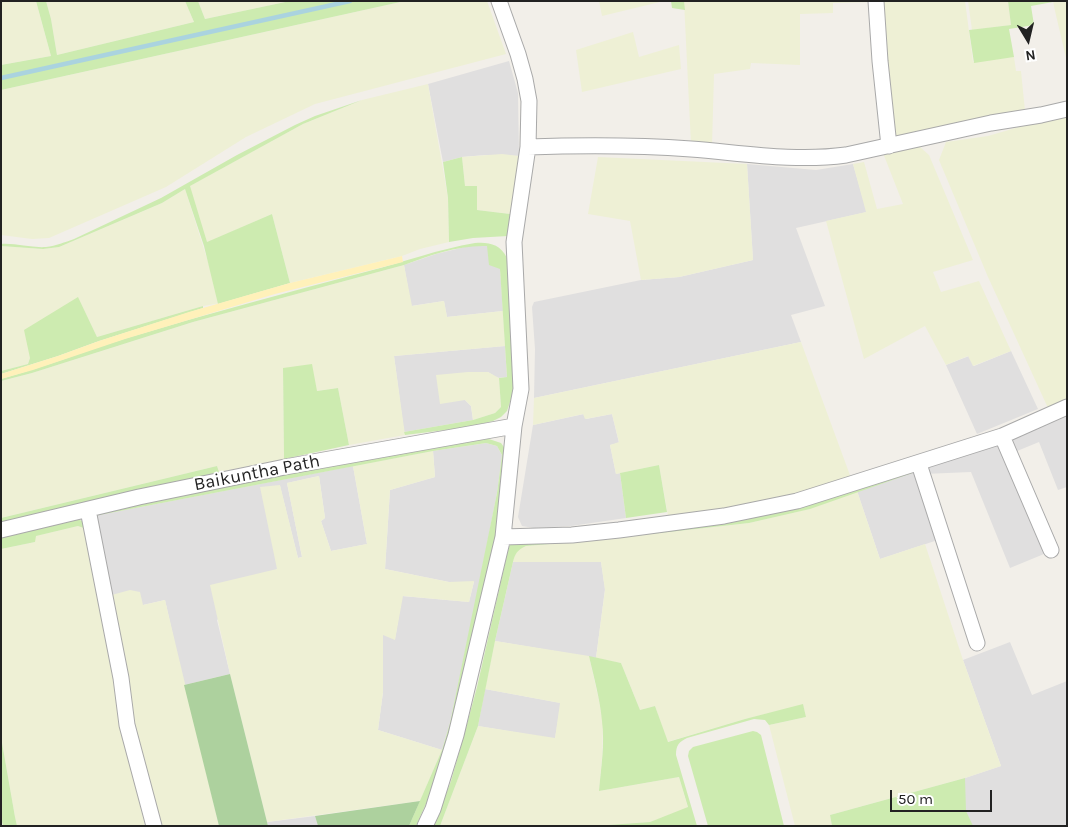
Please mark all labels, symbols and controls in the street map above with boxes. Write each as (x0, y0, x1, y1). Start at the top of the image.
north arrow (1003, 15, 1053, 65)
text: N (1024, 46, 1037, 64)
street label: Baikuntha Path (192, 450, 322, 496)
scale bar (893, 780, 996, 812)
text: 50 m (898, 790, 933, 808)

